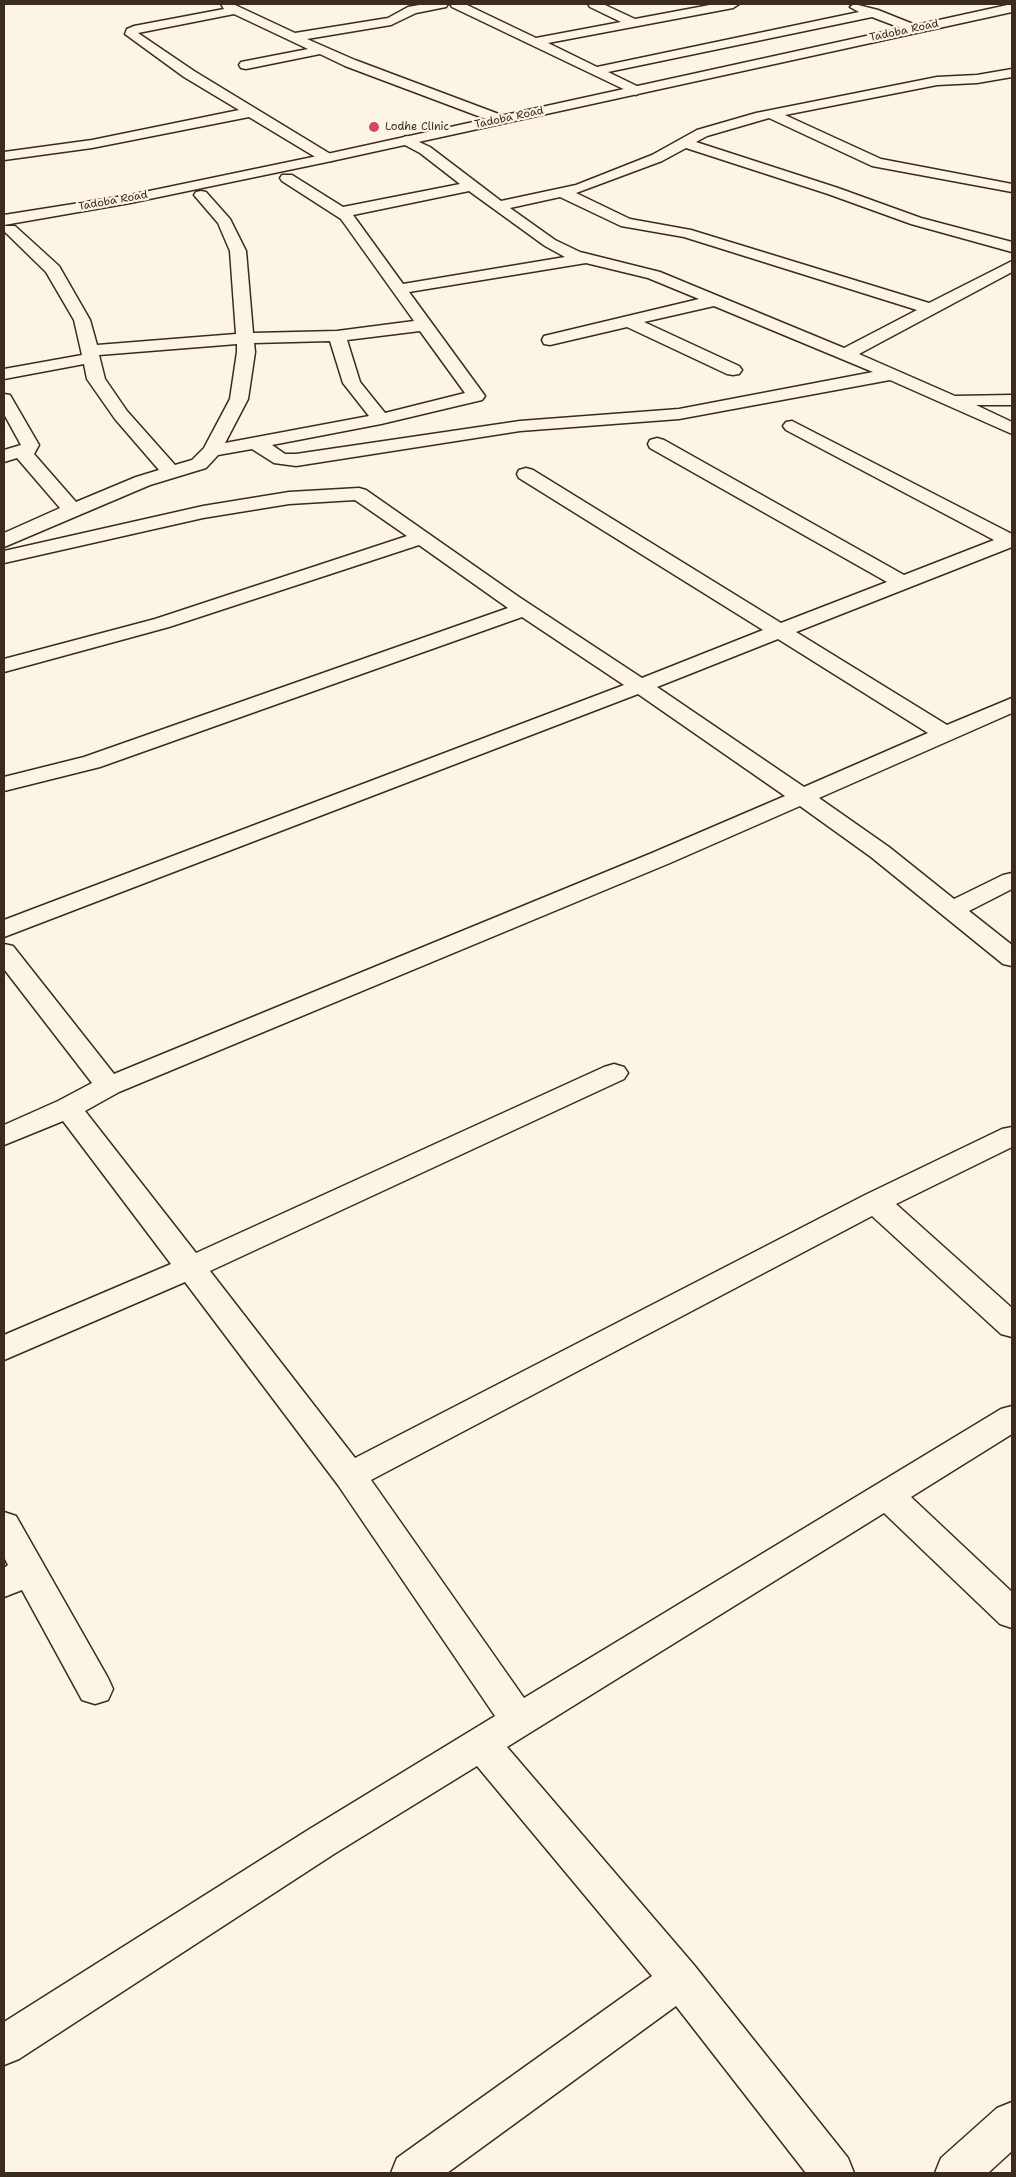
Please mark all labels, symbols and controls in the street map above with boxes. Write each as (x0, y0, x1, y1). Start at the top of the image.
street label: Tadoba Road (868, 17, 940, 45)
street label: Tadoba Road (473, 104, 545, 132)
marker: Lodhe Clinic (367, 120, 381, 134)
place label: Lodhe Clinic (385, 120, 449, 134)
street label: Tadoba Road (77, 188, 149, 214)

